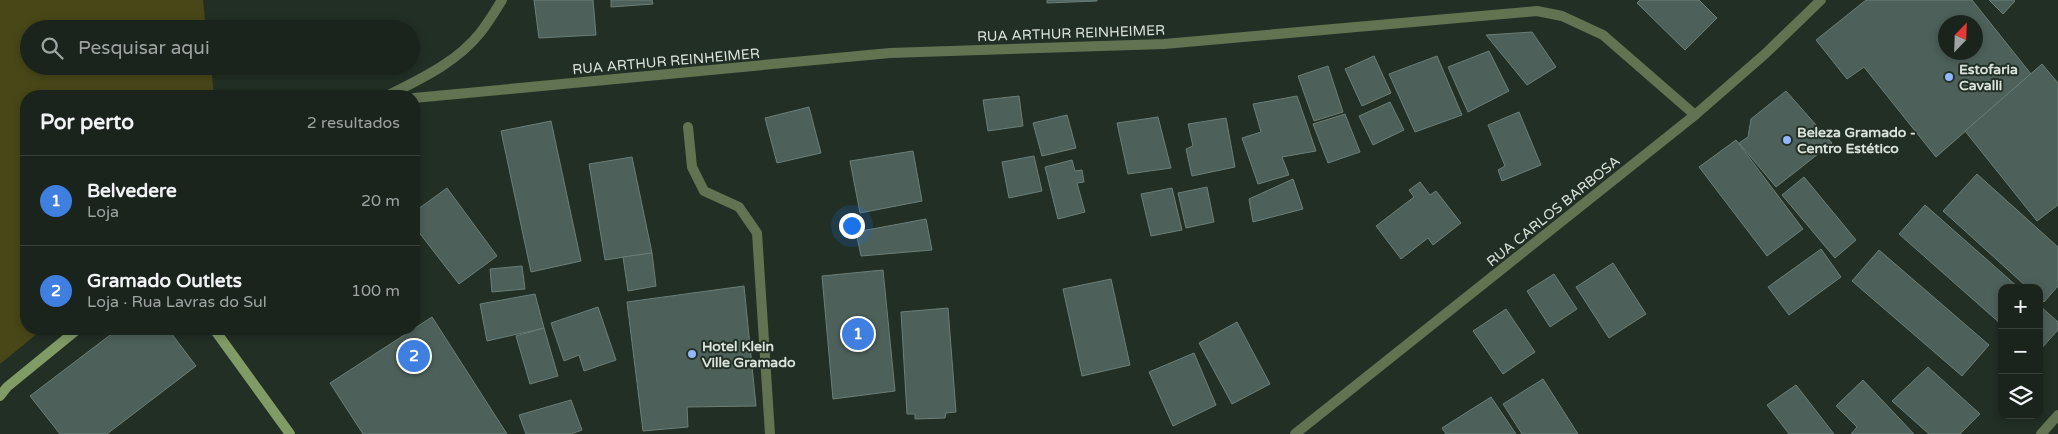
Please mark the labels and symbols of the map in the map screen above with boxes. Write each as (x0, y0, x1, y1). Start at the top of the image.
north arrow (1938, 15, 1983, 60)
street label: RUA ARTHUR REINHEIMER (977, 22, 1165, 45)
street label: RUA ARTHUR REINHEIMER (572, 45, 761, 78)
place label: Estofaria Cavalli (1959, 61, 2018, 94)
marker: Estofaria Cavalli (1943, 71, 1955, 83)
place label: Beleza Gramado - Centro Estético (1797, 124, 1916, 157)
marker: Beleza Gramado - Centro Estético (1781, 134, 1793, 146)
street label: RUA CARLOS BARBOSA (1483, 152, 1623, 270)
your location (839, 213, 865, 239)
pin: 1 (842, 315, 874, 353)
pin: 2 (398, 337, 430, 375)
place label: Hotel Klein Ville Gramado (702, 338, 796, 371)
marker: Hotel Klein Ville Gramado (686, 348, 698, 360)

